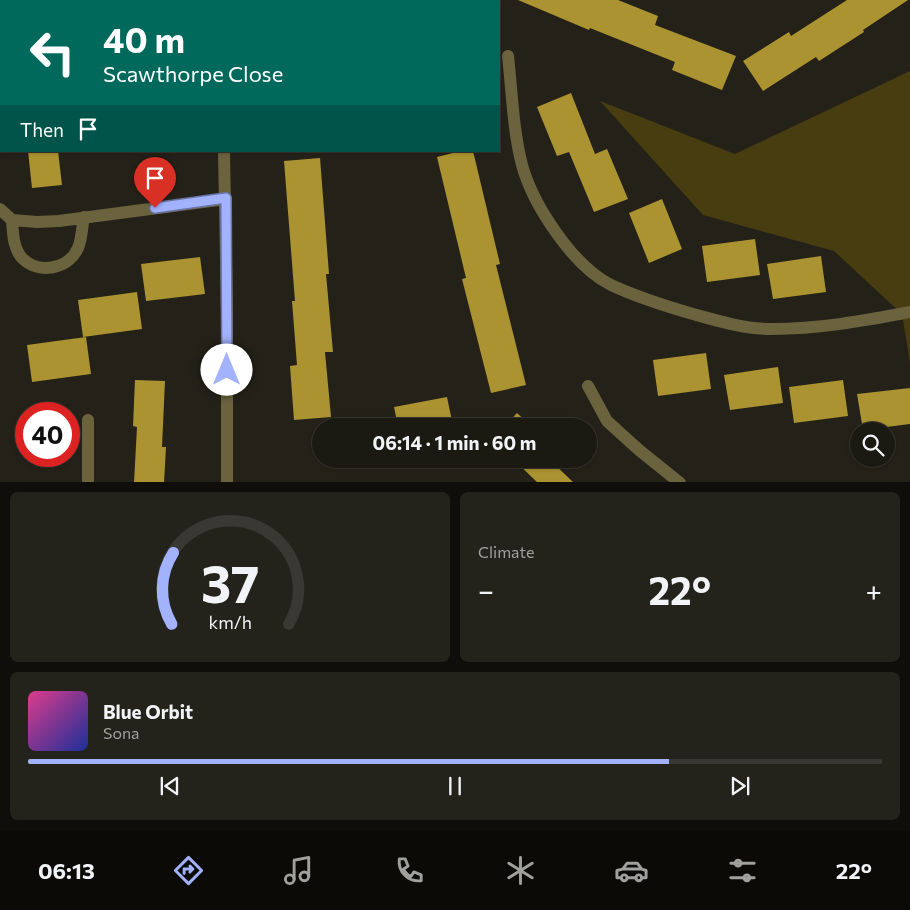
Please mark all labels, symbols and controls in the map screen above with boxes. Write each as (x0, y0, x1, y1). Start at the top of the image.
text: 40 m (103, 17, 185, 60)
icon: left (20, 20, 85, 85)
text: Scawthorpe Close (103, 60, 283, 87)
icon: arrive (74, 115, 102, 143)
text: Then (20, 118, 64, 141)
pin (134, 157, 176, 208)
icon: arrive (141, 164, 169, 192)
position arrow (200, 343, 252, 395)
speed limit sign: 40 (15, 402, 80, 467)
map controls (850, 422, 895, 467)
button: search (850, 422, 895, 467)
text: 06:14 · 1 min · 60 m (373, 431, 536, 454)
text: Climate (478, 542, 534, 561)
text: 37 (201, 550, 259, 614)
text: 22° (648, 566, 711, 613)
text: − (478, 573, 494, 607)
text: + (866, 573, 882, 607)
text: km/h (208, 611, 252, 633)
text: Blue Orbit (103, 700, 193, 723)
text: Sona (103, 723, 139, 742)
icon: previous (156, 772, 184, 800)
icon: pause (441, 772, 469, 800)
icon: next (726, 772, 754, 800)
icon: directions (171, 853, 206, 888)
icon: music (281, 853, 316, 888)
icon: phone (392, 853, 427, 888)
icon: climate (503, 853, 538, 888)
icon: car (614, 853, 649, 888)
icon: filters (725, 853, 760, 888)
text: 06:13 (38, 857, 95, 884)
text: 22° (836, 857, 872, 884)

